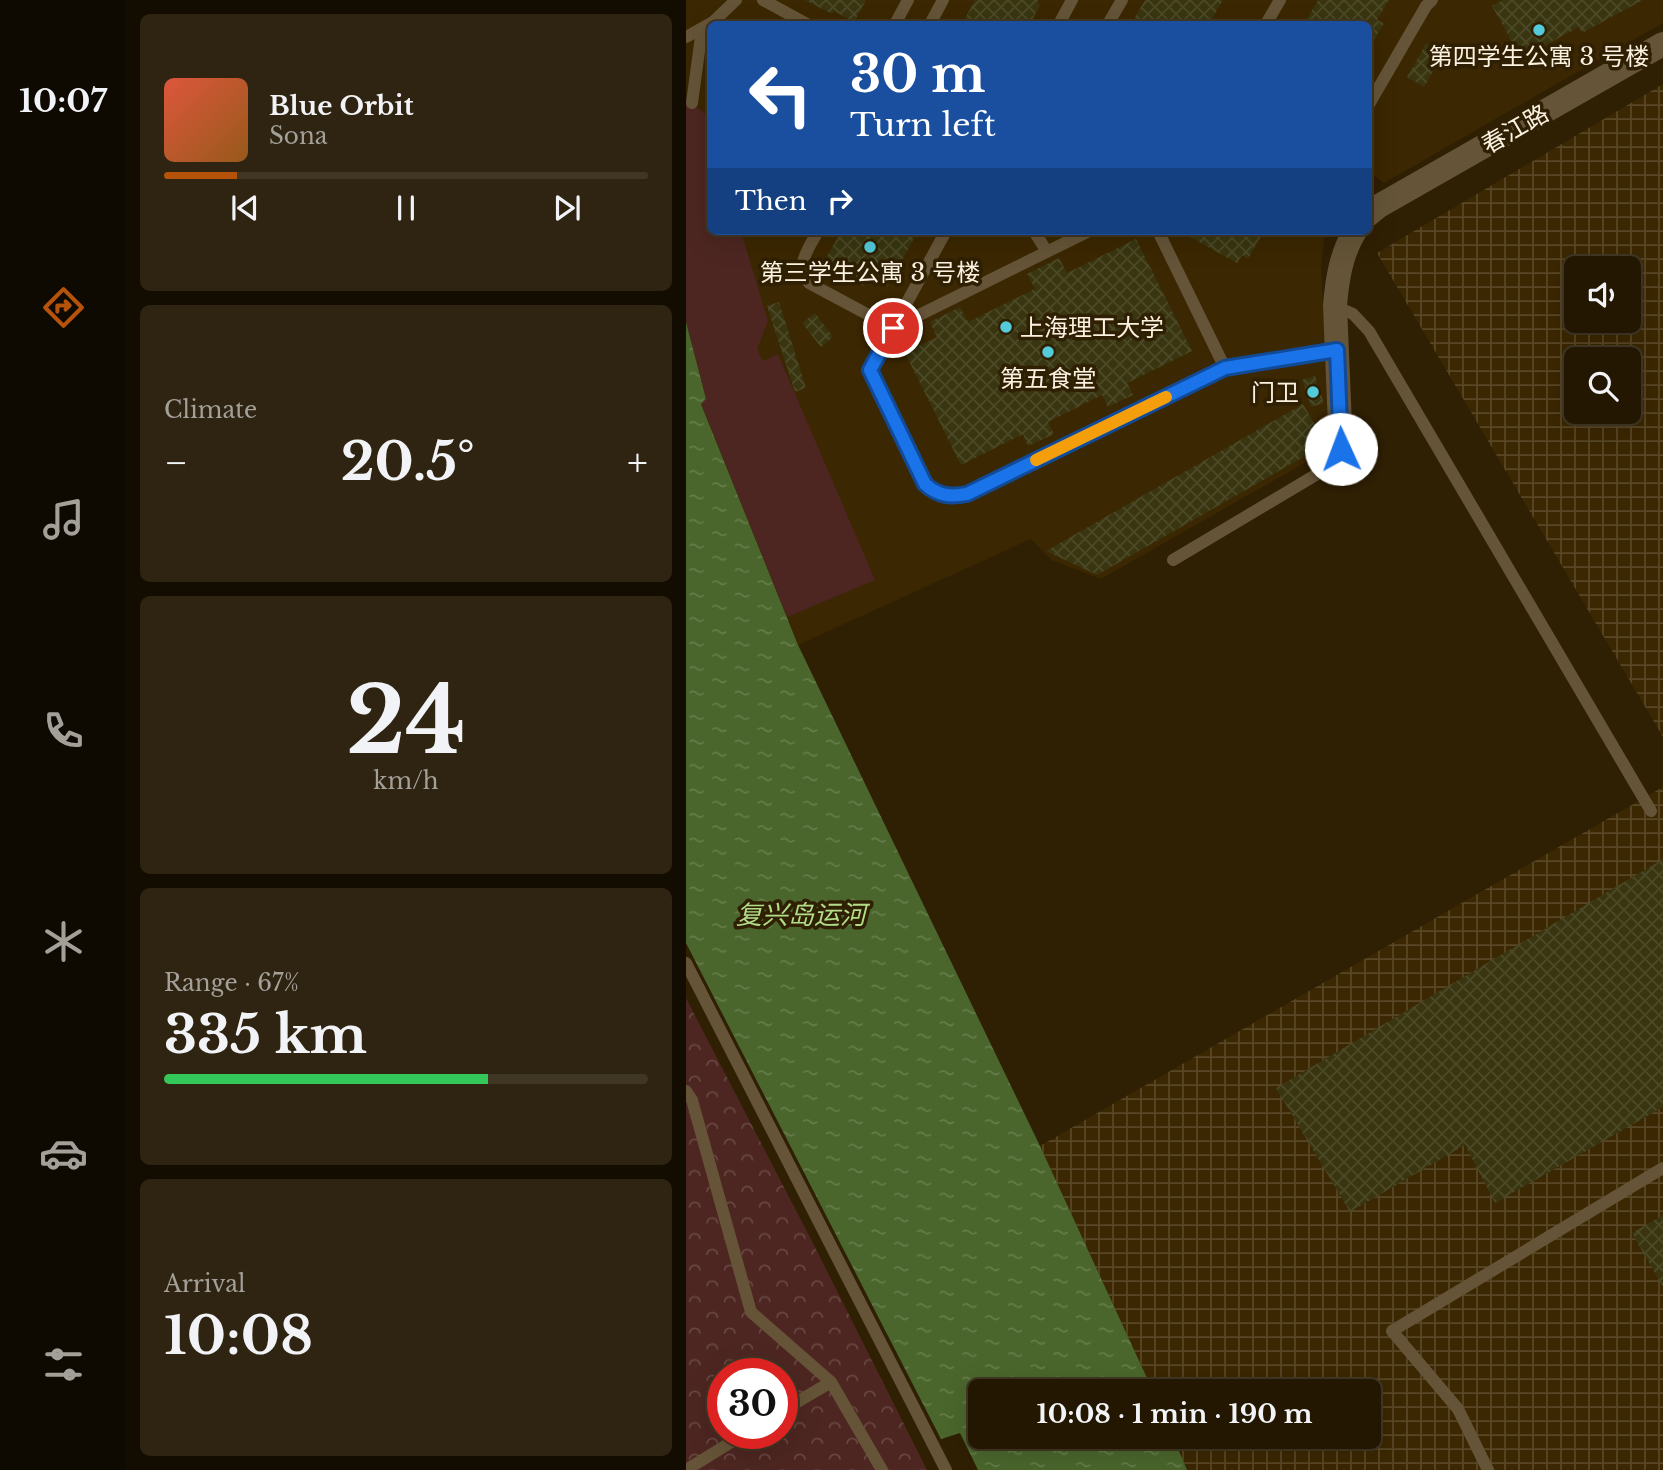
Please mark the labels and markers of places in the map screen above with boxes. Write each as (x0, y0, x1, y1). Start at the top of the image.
marker: 第四学生公寓 3 号楼 (1531, 22, 1547, 38)
place label: 第四学生公寓 3 号楼 (1429, 42, 1649, 71)
marker: 第三学生公寓 3 号楼 (862, 239, 878, 255)
place label: 第三学生公寓 3 号楼 (760, 258, 980, 287)
pin (863, 298, 923, 358)
place label: 上海理工大学 (1020, 313, 1164, 342)
marker: 上海理工大学 (998, 319, 1014, 335)
marker: 第五食堂 (1040, 344, 1056, 360)
place label: 第五食堂 (1000, 364, 1096, 393)
place label: 门卫 (1251, 378, 1299, 407)
marker: 门卫 (1305, 384, 1321, 400)

